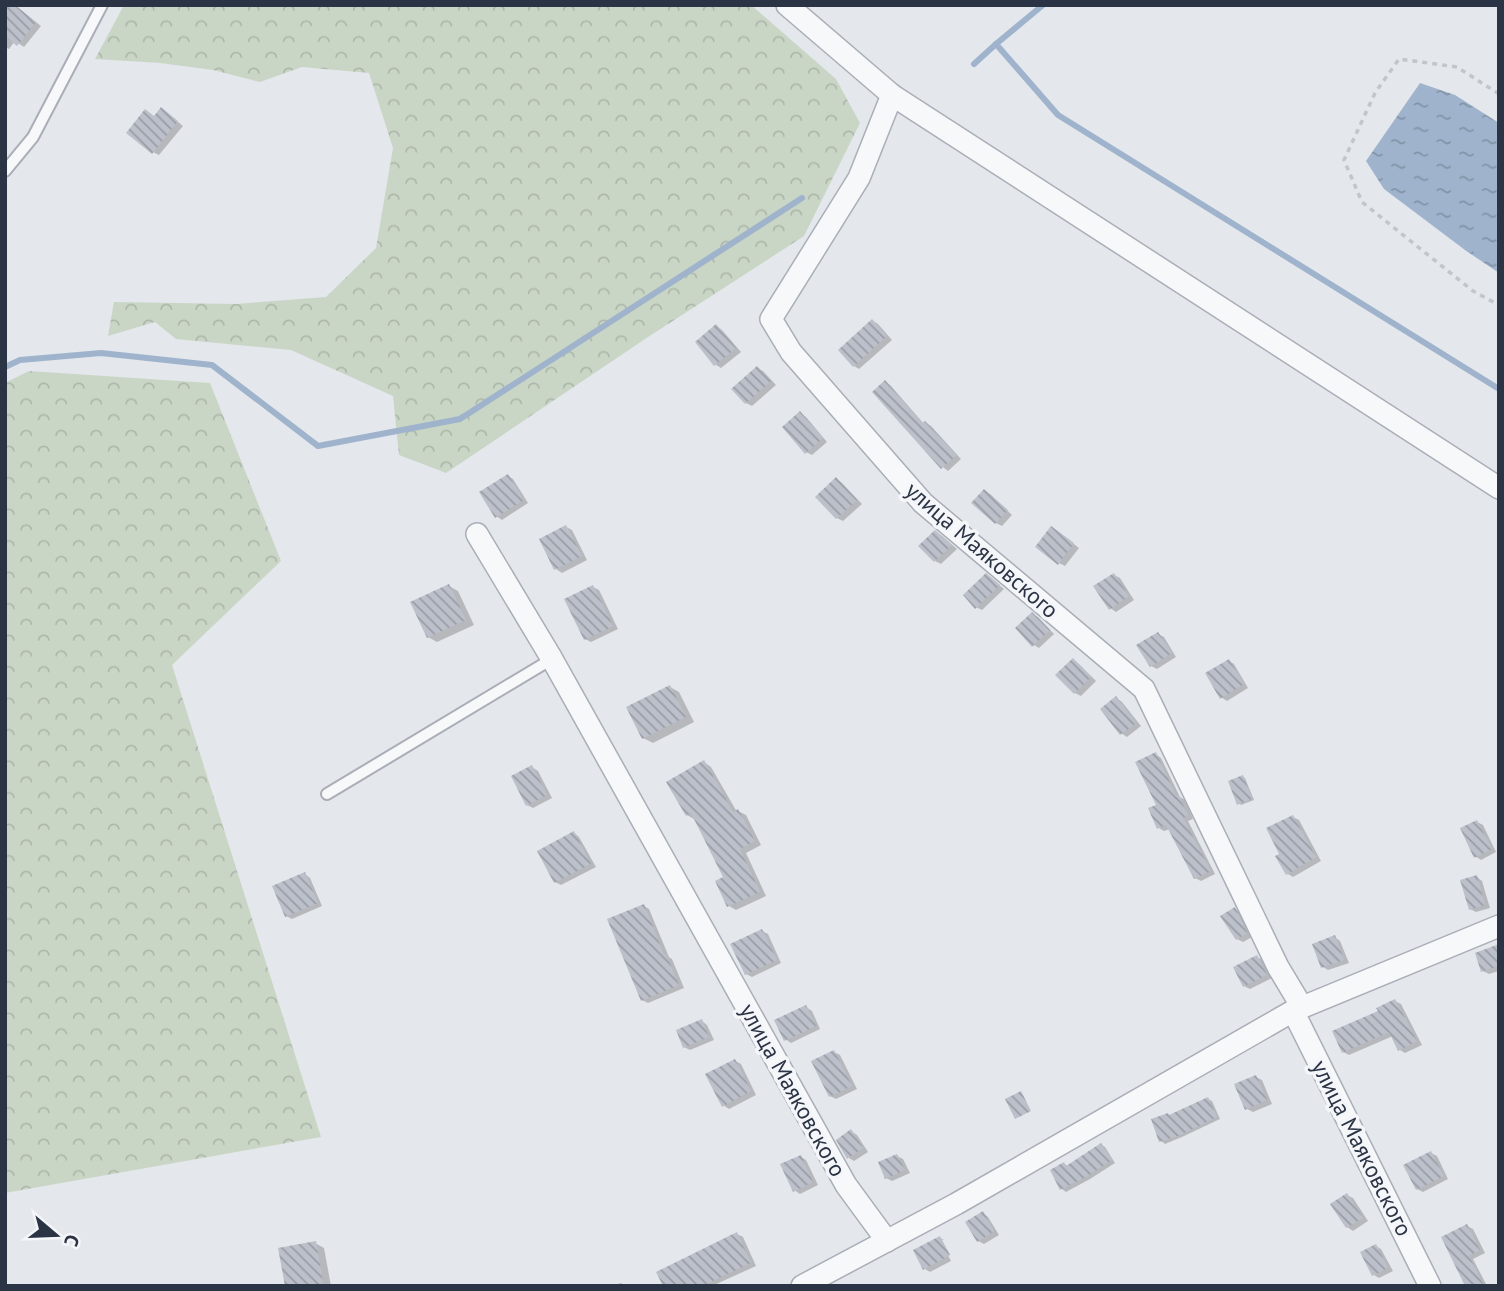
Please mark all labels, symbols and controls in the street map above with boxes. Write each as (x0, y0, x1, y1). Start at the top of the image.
street label: улица Маяковского (900, 475, 1065, 624)
street label: улица Маяковского (734, 998, 853, 1181)
street label: улица Маяковского (1306, 1055, 1419, 1241)
north arrow (21, 1200, 91, 1270)
text: С (59, 1232, 85, 1250)

